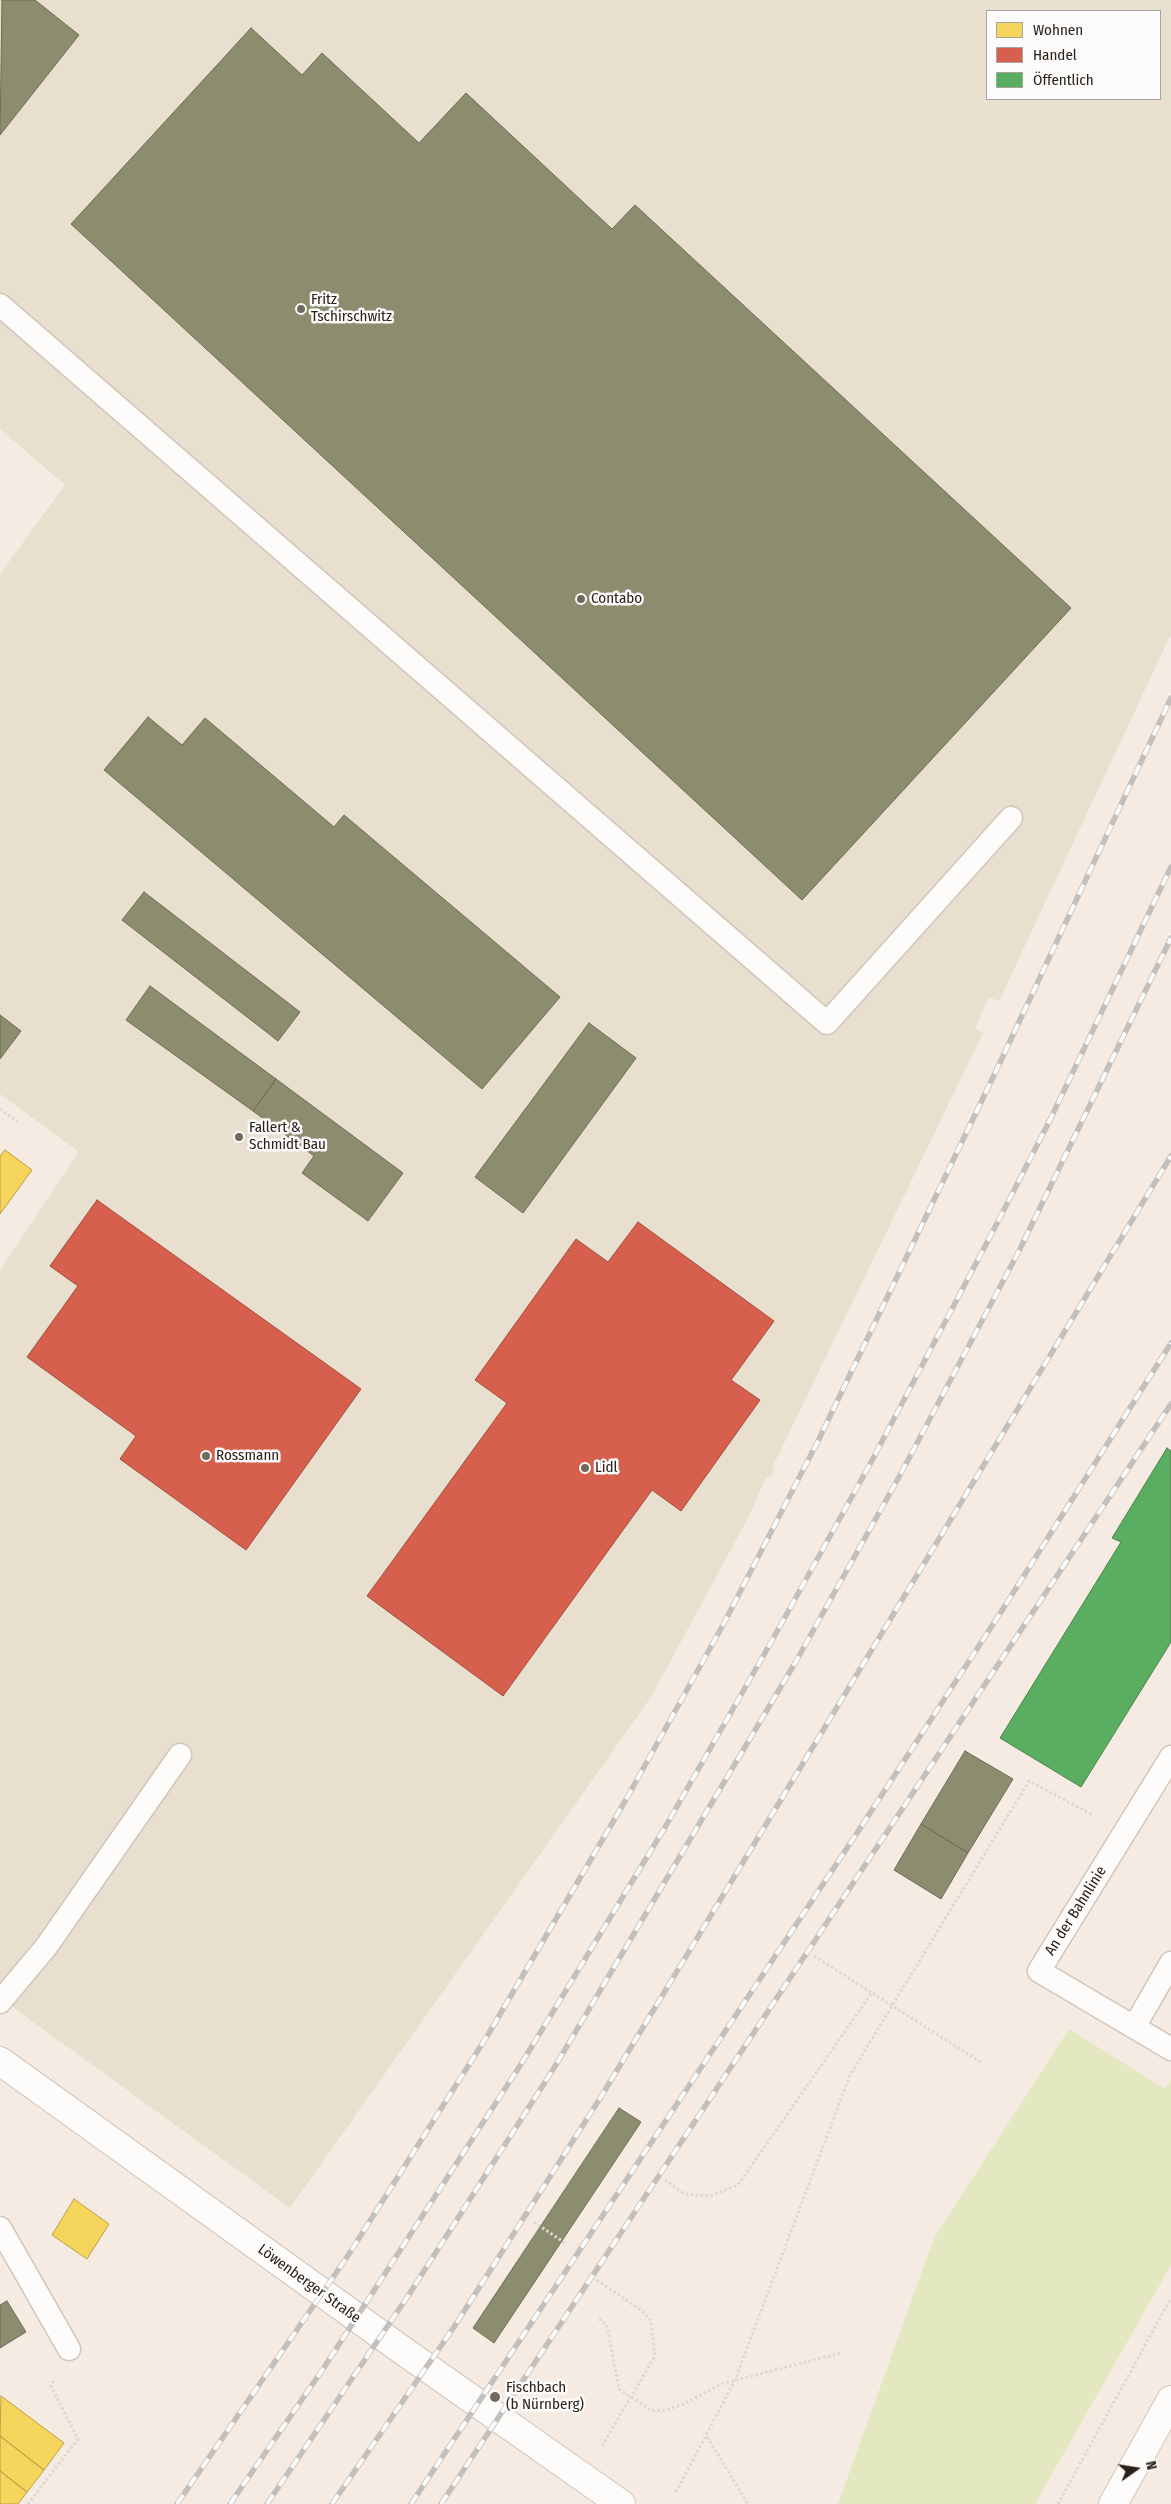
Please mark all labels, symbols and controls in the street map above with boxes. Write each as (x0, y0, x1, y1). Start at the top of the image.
legend (986, 10, 1161, 100)
text: Wohnen (1033, 21, 1083, 39)
text: Handel (1033, 46, 1077, 64)
text: Öffentlich (1033, 71, 1094, 89)
place label: Fritz Tschirschwitz (311, 291, 392, 326)
marker: Fritz Tschirschwitz (295, 303, 307, 315)
place label: Contabo (591, 590, 642, 608)
marker: Contabo (575, 593, 587, 605)
place label: Fallert & Schmidt Bau (249, 1119, 326, 1154)
marker: Fallert & Schmidt Bau (233, 1131, 245, 1143)
place label: Rossmann (216, 1447, 279, 1465)
marker: Rossmann (200, 1450, 212, 1462)
place label: Lidl (595, 1459, 617, 1477)
marker: Lidl (579, 1462, 591, 1474)
street label: An der Bahnlinie (1041, 1863, 1111, 1959)
street label: Löwenberger Straße (254, 2241, 364, 2327)
place label: Fischbach (b Nürnberg) (506, 2379, 584, 2414)
marker: Fischbach (b Nürnberg) (488, 2390, 502, 2404)
north arrow (1111, 2444, 1161, 2494)
text: N (1142, 2460, 1160, 2472)

